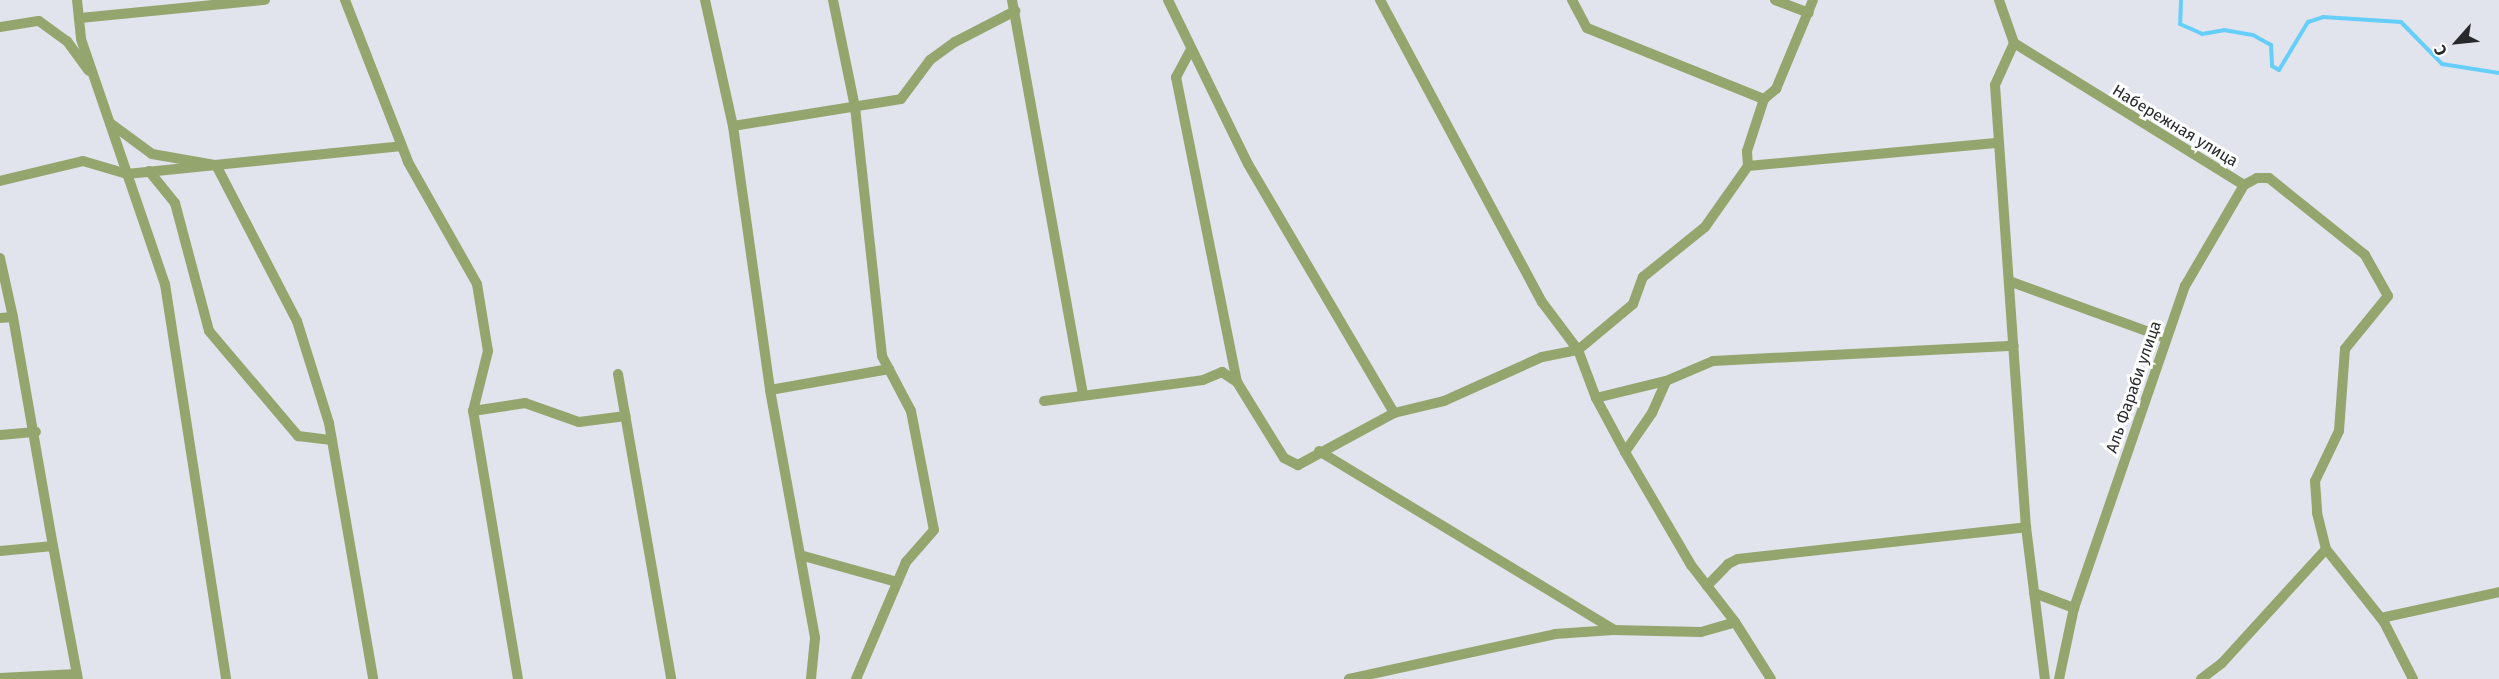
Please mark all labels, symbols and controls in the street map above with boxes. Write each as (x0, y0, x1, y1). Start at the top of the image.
north arrow (2427, 12, 2487, 72)
text: С (2430, 42, 2451, 59)
street label: Набережная улица (2109, 81, 2241, 171)
street label: Аль Фараби улица (2102, 319, 2166, 455)

